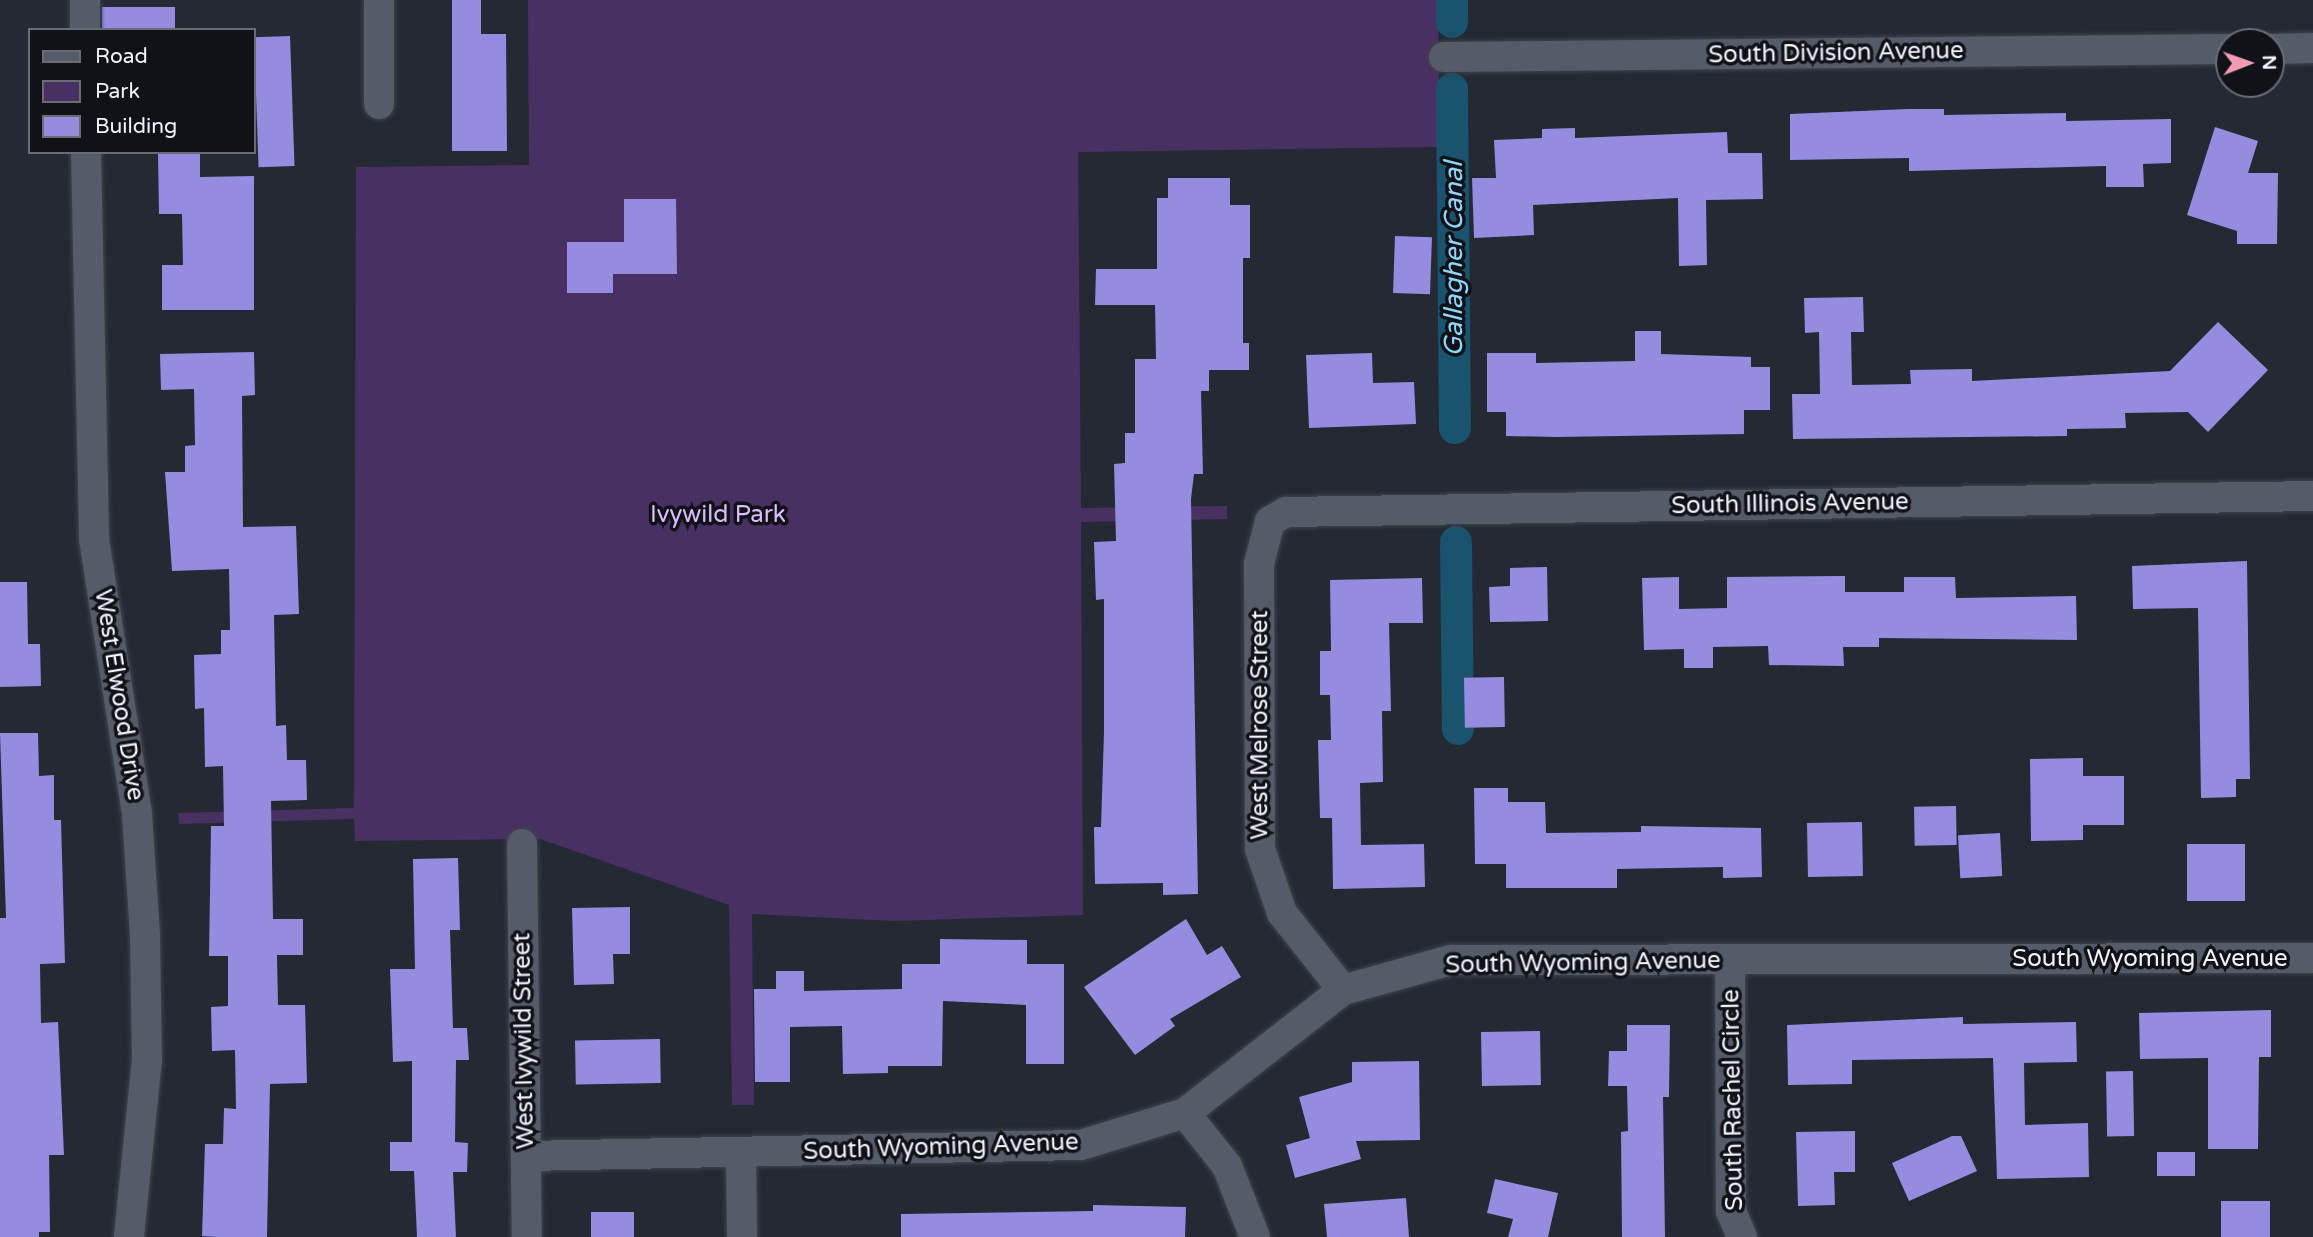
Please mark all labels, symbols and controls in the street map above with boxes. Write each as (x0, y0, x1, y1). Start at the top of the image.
legend (28, 28, 256, 154)
north arrow (2215, 28, 2285, 98)
street label: South Division Avenue (1708, 36, 1964, 70)
text: Road (95, 44, 148, 69)
text: N (2258, 55, 2280, 70)
text: Park (95, 79, 140, 104)
text: Building (95, 114, 177, 139)
water label: Gallagher Canal (1438, 161, 1470, 357)
street label: South Illinois Avenue (1671, 488, 1909, 520)
park label: Ivywild Park (650, 501, 786, 529)
street label: West Elwood Drive (88, 587, 150, 803)
street label: West Melrose Street (1246, 610, 1274, 840)
street label: West Ivywild Street (508, 932, 540, 1150)
street label: South Wyoming Avenue (2012, 945, 2288, 973)
street label: South Wyoming Avenue (1445, 946, 1721, 980)
street label: South Rachel Circle (1717, 989, 1749, 1211)
street label: South Wyoming Avenue (803, 1128, 1079, 1166)

